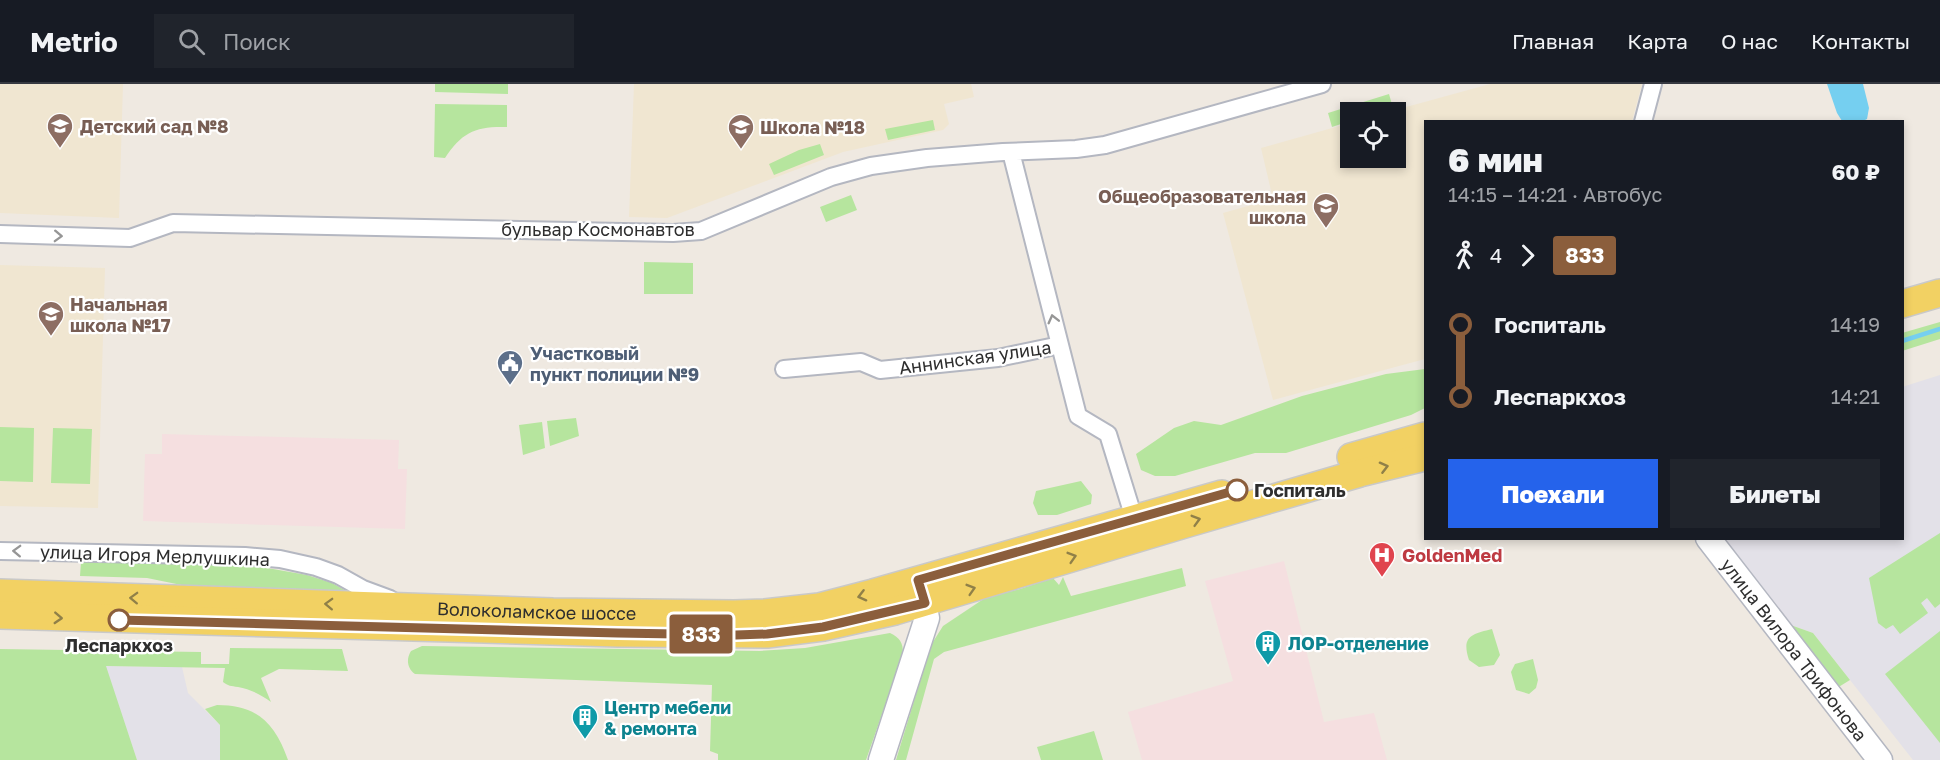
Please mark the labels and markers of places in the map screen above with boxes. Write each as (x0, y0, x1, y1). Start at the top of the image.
school or university icon: Детский сад №8 (45, 111, 75, 149)
school or university icon: Школа №18 (726, 112, 756, 150)
place label: Детский сад №8 (80, 115, 228, 137)
place label: Школа №18 (760, 116, 865, 138)
place label: Общеобразовательная школа (1098, 185, 1306, 228)
school or university icon: Общеобразовательная школа (1311, 191, 1341, 229)
place label: Начальная школа №17 (70, 293, 171, 336)
school or university icon: Начальная школа №17 (36, 299, 66, 337)
place label: Участковый пункт полиции №9 (530, 342, 699, 385)
public building icon: Участковый пункт полиции №9 (495, 348, 525, 386)
marker: Госпиталь (1226, 479, 1248, 501)
place label: Госпиталь (1254, 479, 1346, 501)
hospital icon: GoldenMed (1367, 540, 1397, 578)
place label: GoldenMed (1402, 544, 1502, 566)
marker: Леспаркхоз (108, 609, 130, 631)
building icon: ЛОР-отделение (1253, 628, 1283, 666)
place label: ЛОР-отделение (1288, 632, 1429, 654)
place label: Леспаркхоз (65, 634, 173, 656)
place label: Центр мебели & ремонта (604, 696, 731, 739)
building icon: Центр мебели & ремонта (570, 702, 600, 740)

